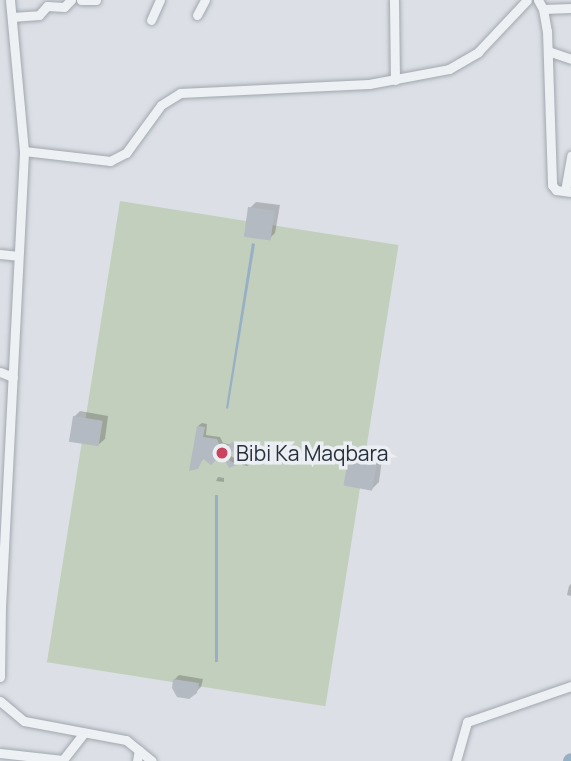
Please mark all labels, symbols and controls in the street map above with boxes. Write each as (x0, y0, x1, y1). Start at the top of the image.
place label: Bibi Ka Maqbara (236, 440, 388, 466)
marker: Bibi Ka Maqbara (214, 445, 230, 461)

